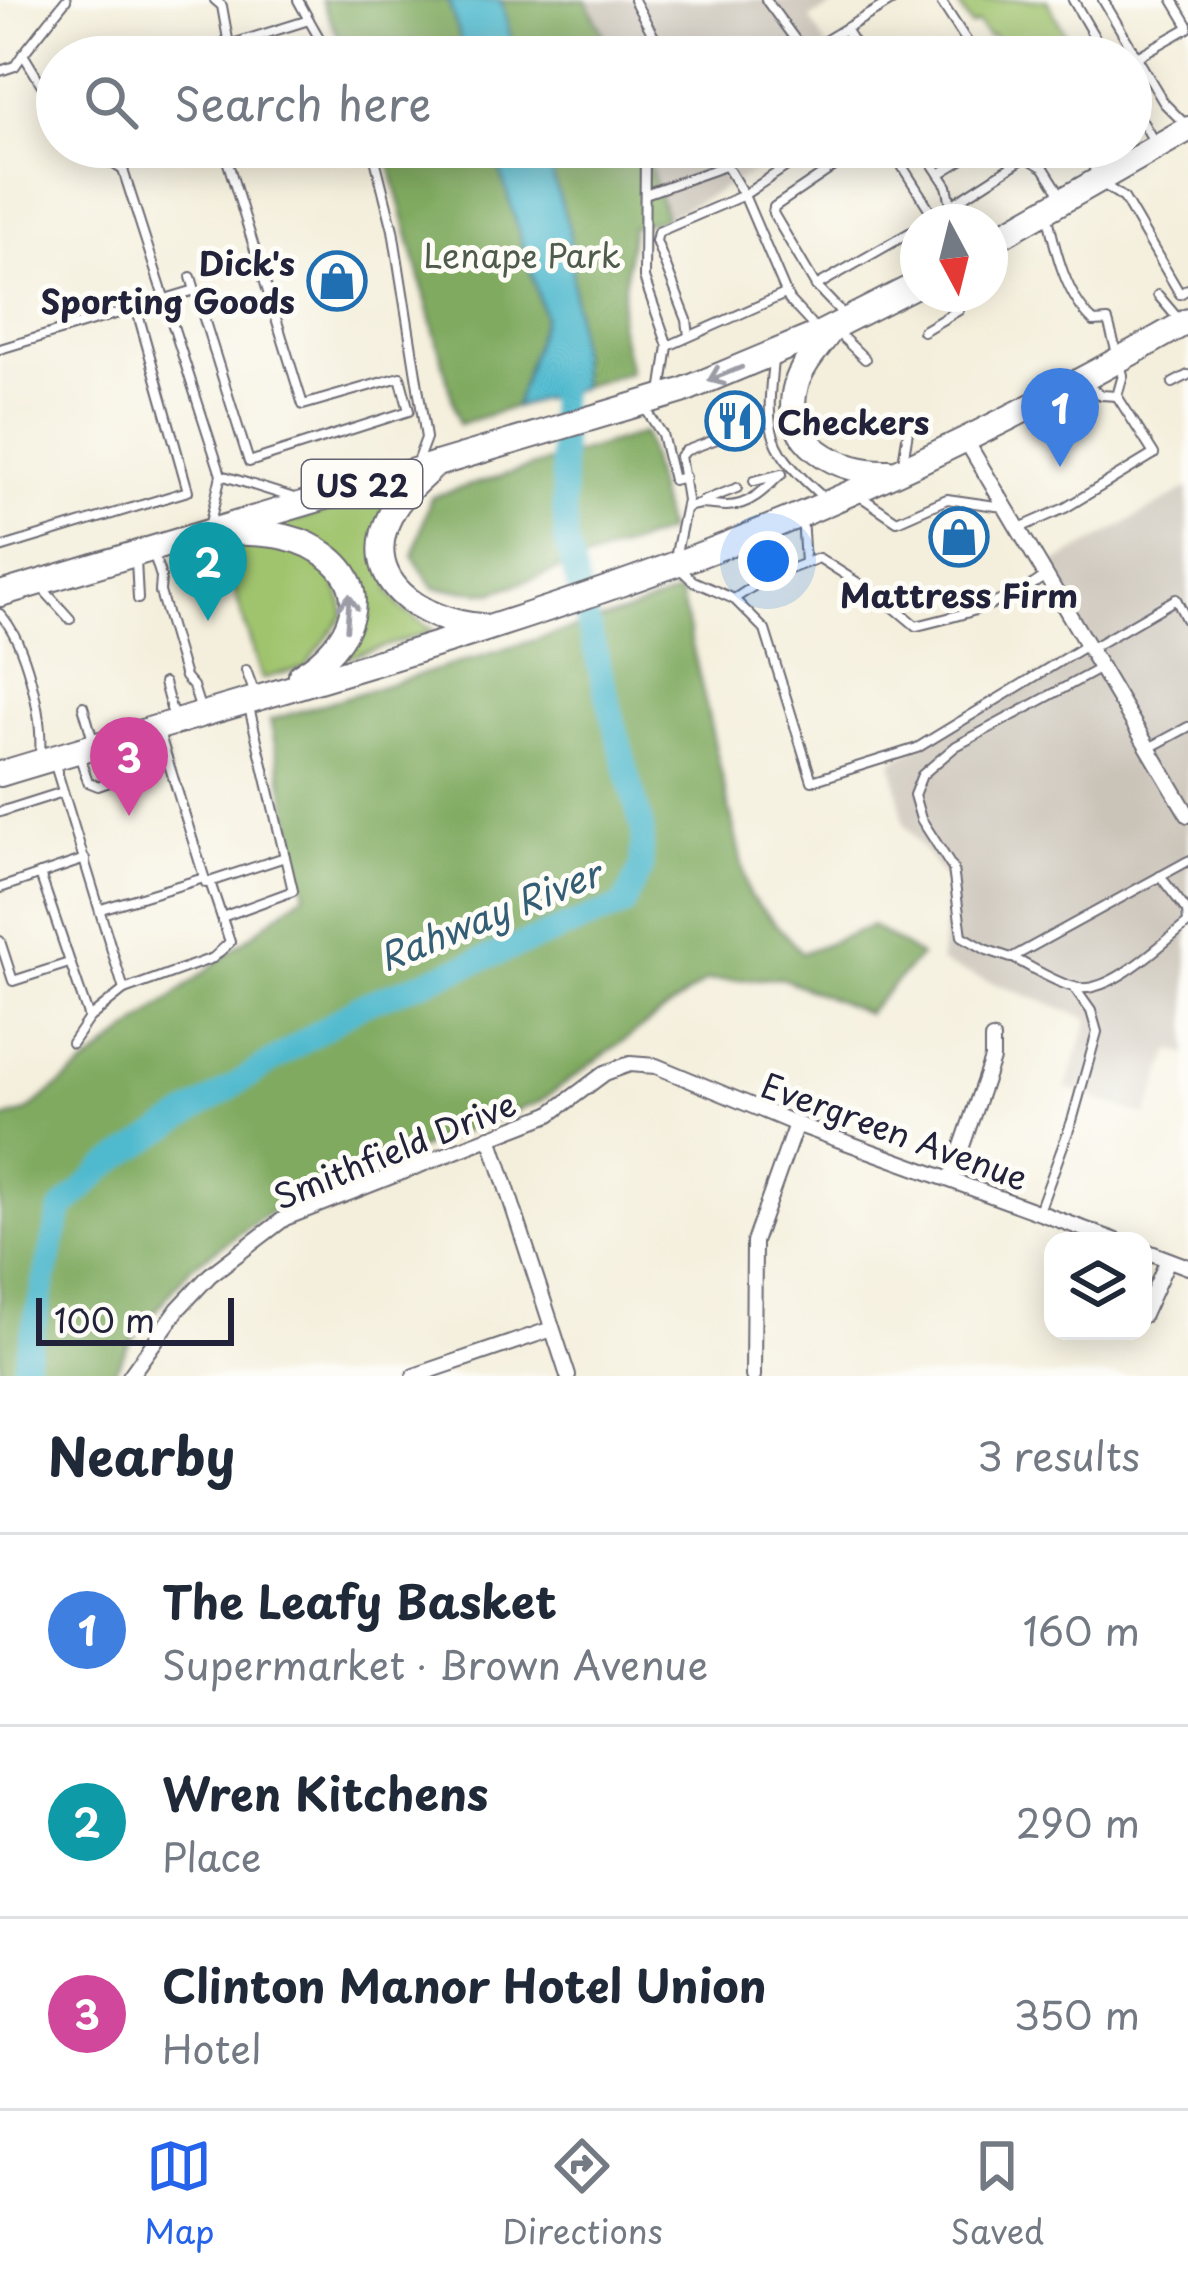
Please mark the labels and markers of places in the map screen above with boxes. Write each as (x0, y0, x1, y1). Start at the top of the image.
place label: Dick's Sporting Goods (41, 237, 295, 325)
shop icon: Dick's Sporting Goods (306, 250, 368, 312)
pin: 1 (1021, 368, 1099, 467)
restaurant icon: Checkers (704, 390, 766, 452)
place label: Checkers (777, 396, 930, 446)
shop icon: Mattress Firm (928, 506, 990, 568)
pin: 2 (169, 522, 247, 621)
place label: Mattress Firm (840, 569, 1078, 619)
pin: 3 (90, 717, 168, 816)

